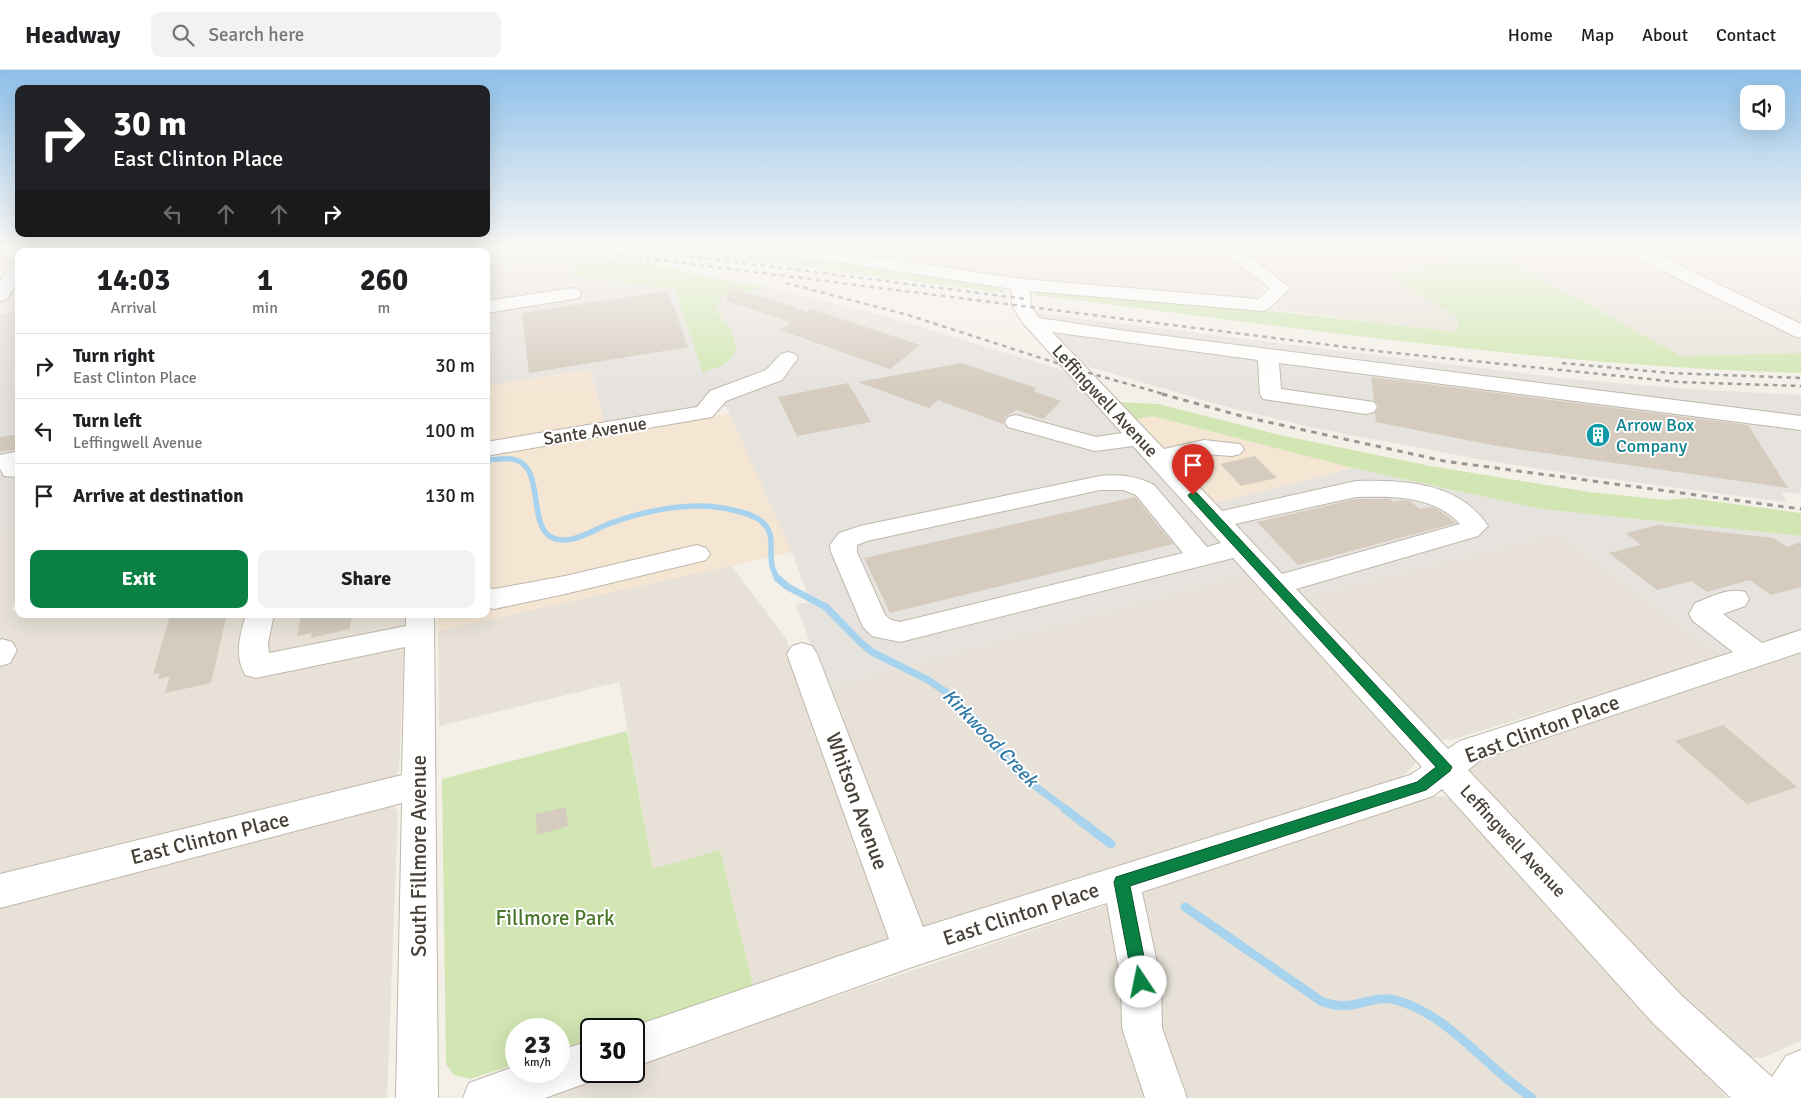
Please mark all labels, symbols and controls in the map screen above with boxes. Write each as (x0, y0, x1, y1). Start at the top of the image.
search box (151, 12, 501, 57)
text: Headway (25, 20, 121, 50)
icon: search (169, 21, 197, 49)
text: Search here (209, 23, 304, 47)
text: Home (1508, 24, 1553, 46)
text: Map (1581, 24, 1614, 46)
text: About (1642, 24, 1688, 46)
text: Contact (1716, 24, 1776, 46)
map controls (1740, 85, 1785, 130)
button: sound (1740, 85, 1785, 130)
text: 30 m (113, 102, 187, 145)
icon: right (30, 105, 95, 170)
text: East Clinton Place (113, 145, 283, 172)
icon: left (159, 200, 187, 228)
icon: ahead (212, 200, 240, 228)
icon: ahead (265, 200, 293, 228)
icon: right (318, 200, 346, 228)
text: 14:03 (97, 262, 170, 299)
text: 1 (257, 262, 273, 299)
text: 260 (360, 262, 408, 299)
text: Arrival (110, 298, 157, 318)
text: min (252, 298, 278, 318)
text: m (378, 298, 390, 318)
street label: Leffingwell Avenue (1047, 340, 1163, 462)
text: Turn right (73, 344, 155, 368)
icon: right (30, 352, 58, 380)
text: 30 m (435, 354, 475, 378)
text: East Clinton Place (73, 368, 197, 388)
text: Turn left (73, 409, 142, 433)
street label: Sante Avenue (542, 412, 648, 450)
place label: Arrow Box Company (1616, 414, 1695, 457)
icon: left (30, 417, 58, 445)
text: 100 m (425, 419, 475, 443)
building icon: Arrow Box Company (1585, 422, 1611, 448)
text: Leffingwell Avenue (73, 433, 202, 453)
pin (1172, 444, 1214, 495)
icon: arrive (1179, 451, 1207, 479)
icon: arrive (30, 482, 58, 510)
text: Arrive at destination (73, 484, 244, 508)
text: 130 m (425, 484, 475, 508)
button: Exit (30, 550, 248, 608)
button: Share (258, 550, 475, 608)
water label: Kirkwood Creek (937, 684, 1044, 793)
street label: East Clinton Place (1461, 689, 1623, 769)
street label: Whitson Avenue (820, 729, 894, 873)
street label: South Fillmore Avenue (406, 755, 432, 957)
street label: Leffingwell Avenue (1455, 780, 1571, 902)
street label: East Clinton Place (128, 806, 292, 870)
street label: East Clinton Place (940, 877, 1102, 951)
park label: Fillmore Park (495, 905, 615, 931)
position arrow (1114, 955, 1166, 1007)
speed limit sign: 30 (580, 1018, 645, 1083)
text: 23 (524, 1029, 551, 1060)
text: km/h (524, 1055, 551, 1070)

